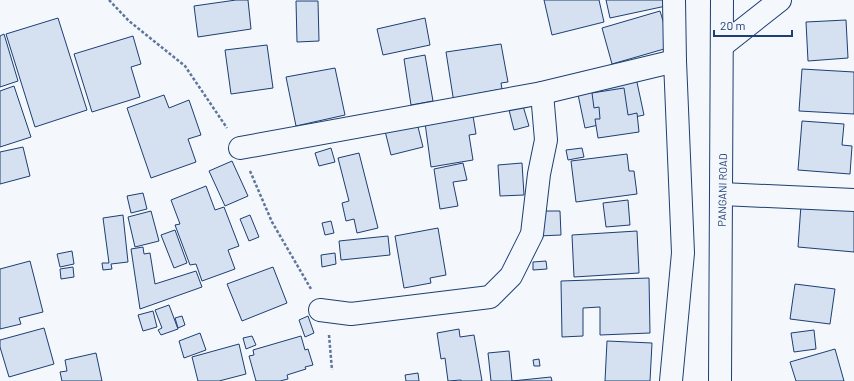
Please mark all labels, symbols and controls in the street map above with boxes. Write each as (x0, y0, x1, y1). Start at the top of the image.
scale bar (714, 12, 792, 38)
text: 20 m (720, 18, 746, 32)
street label: PANGANI ROAD (715, 153, 729, 227)

